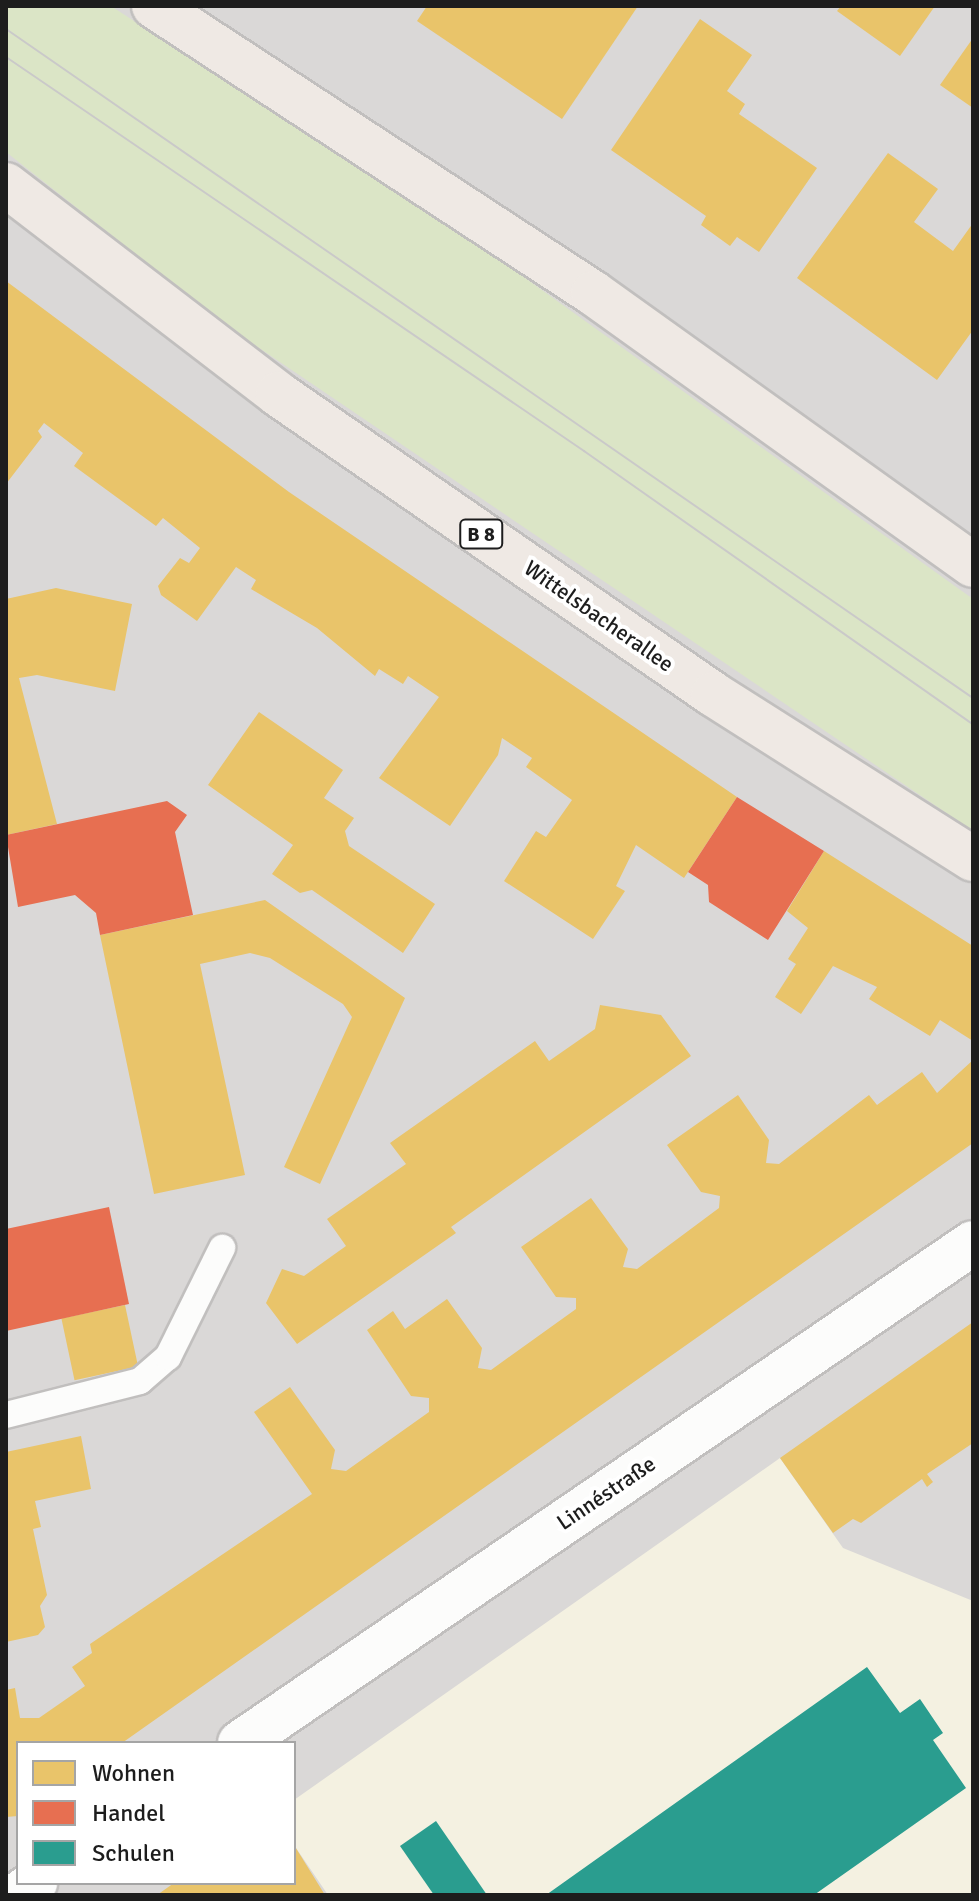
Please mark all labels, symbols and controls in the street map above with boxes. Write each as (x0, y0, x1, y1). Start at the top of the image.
road number: B 8 (459, 518, 503, 550)
street label: Wittelsbacherallee (519, 555, 679, 677)
street label: Linnéstraße (552, 1450, 660, 1536)
legend (16, 1741, 296, 1885)
text: Wohnen (92, 1758, 175, 1788)
text: Handel (92, 1798, 165, 1828)
text: Schulen (92, 1838, 175, 1868)

